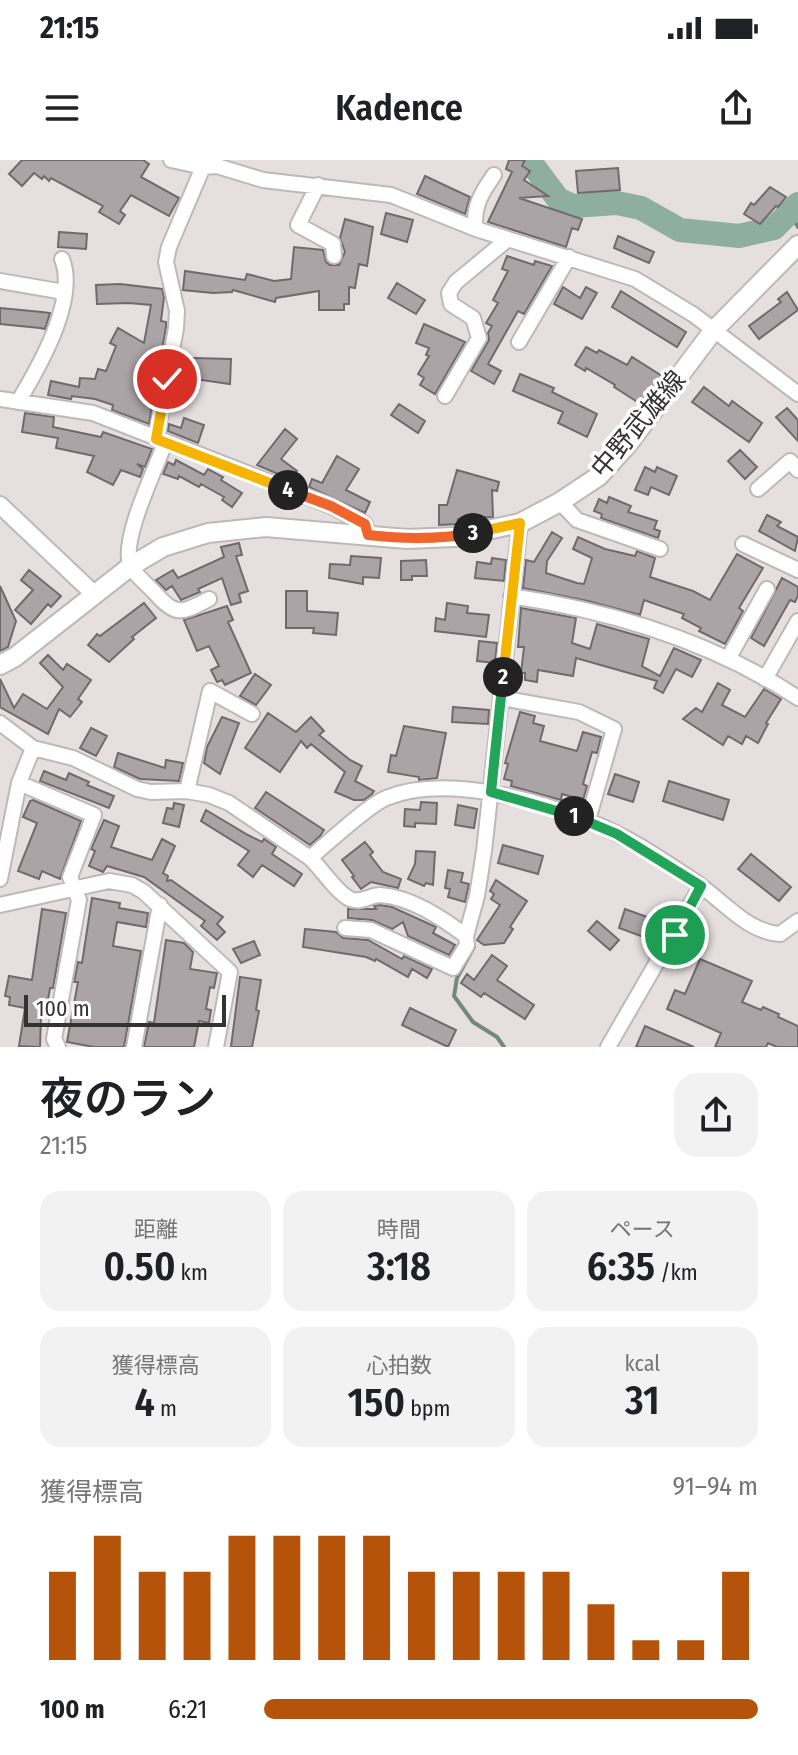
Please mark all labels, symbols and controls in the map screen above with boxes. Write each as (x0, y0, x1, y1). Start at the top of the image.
text: 21:15 (40, 10, 99, 46)
icon: menu (40, 86, 84, 130)
text: Kadence (335, 86, 463, 130)
icon: share (714, 86, 758, 130)
pin (133, 345, 201, 413)
icon: check (145, 357, 189, 401)
street label: 中野武雄線 (585, 365, 692, 484)
pin: 4 (268, 470, 308, 510)
text: 4 (282, 476, 294, 503)
pin: 3 (453, 513, 493, 553)
text: 3 (468, 519, 478, 546)
pin: 2 (483, 657, 523, 697)
text: 2 (498, 663, 508, 690)
pin: 1 (554, 796, 594, 836)
text: 1 (569, 802, 579, 829)
pin (641, 901, 709, 969)
icon: arrive (653, 913, 697, 957)
scale bar (24, 991, 226, 1027)
text: 100 m (36, 995, 90, 1022)
text: 夜のラン (40, 1073, 216, 1126)
button: share (674, 1073, 758, 1157)
text: 21:15 (40, 1130, 88, 1161)
text: 距離 (134, 1216, 178, 1243)
text: 時間 (377, 1216, 421, 1243)
text: ペース (610, 1216, 675, 1243)
text: 0.50 (104, 1243, 175, 1291)
text: 3:18 (367, 1243, 431, 1291)
text: 6:35 (587, 1243, 655, 1291)
text: km (175, 1259, 208, 1286)
text: /km (655, 1259, 698, 1286)
text: kcal (625, 1350, 660, 1377)
text: 獲得標高 (112, 1352, 200, 1379)
text: 心拍数 (366, 1352, 432, 1379)
text: 31 (625, 1377, 660, 1425)
text: 4 (134, 1379, 155, 1427)
text: 150 (347, 1379, 405, 1427)
text: m (155, 1395, 177, 1422)
text: bpm (405, 1395, 451, 1422)
text: 91–94 m (672, 1471, 758, 1502)
text: 獲得標高 (40, 1477, 144, 1508)
text: 100 m (40, 1694, 105, 1725)
text: 6:21 (168, 1694, 207, 1725)

